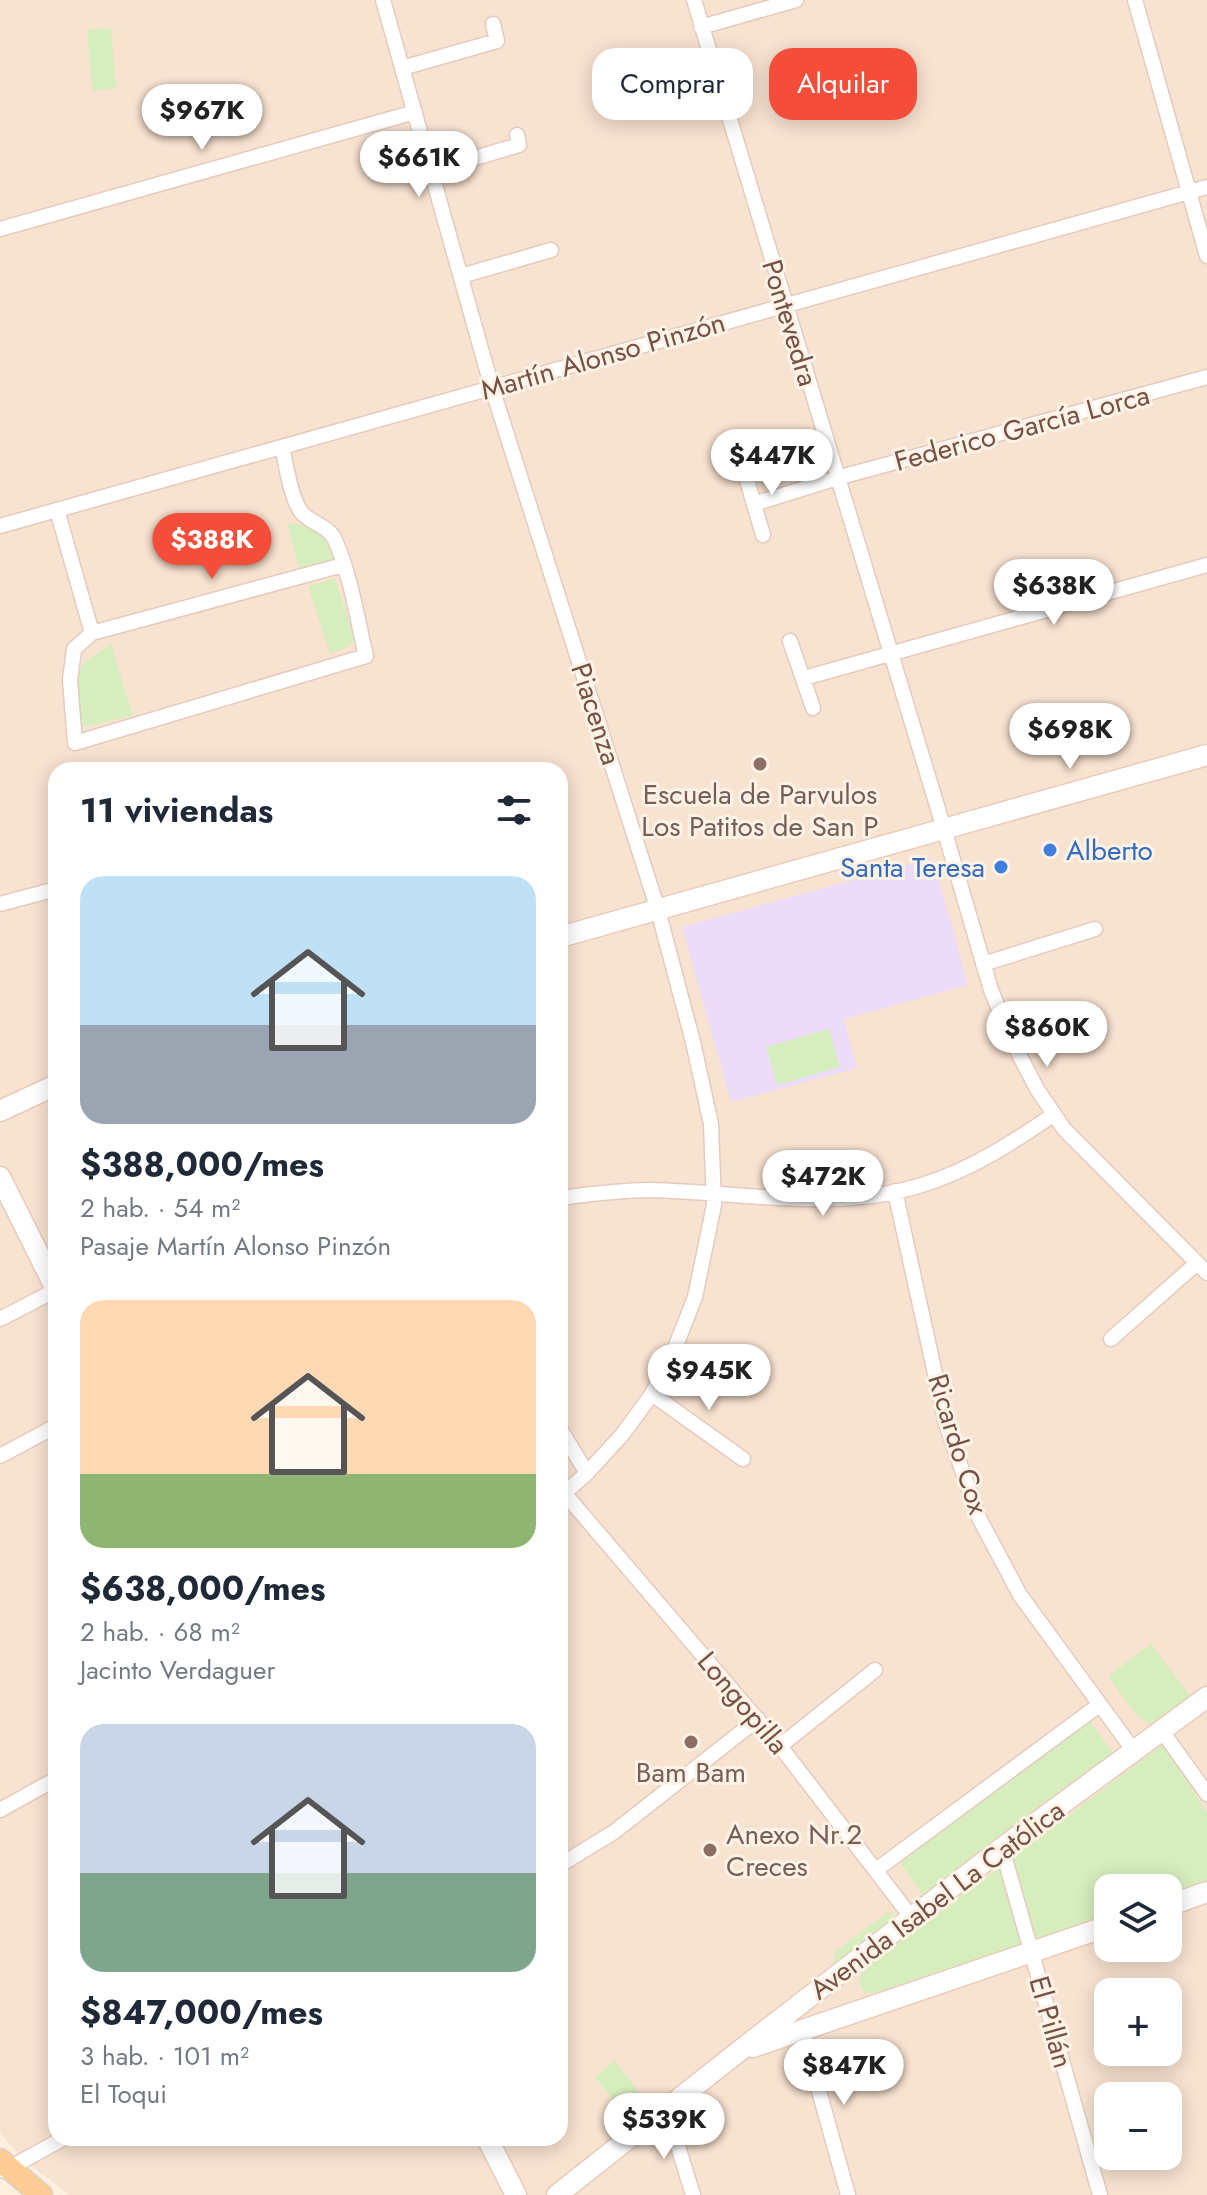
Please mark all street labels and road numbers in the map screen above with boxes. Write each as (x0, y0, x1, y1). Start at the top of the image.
street label: Pontevedra (751, 255, 829, 391)
street label: Martín Alonso Pinzón (476, 301, 730, 411)
street label: Federico García Lorca (890, 374, 1154, 482)
street label: Piacenza (560, 658, 632, 770)
street label: Ricardo Cox (917, 1369, 999, 1519)
street label: Longopilla (688, 1643, 798, 1763)
street label: Avenida Isabel La Católica (801, 1790, 1073, 2010)
street label: El Pillán (1018, 1971, 1084, 2073)

